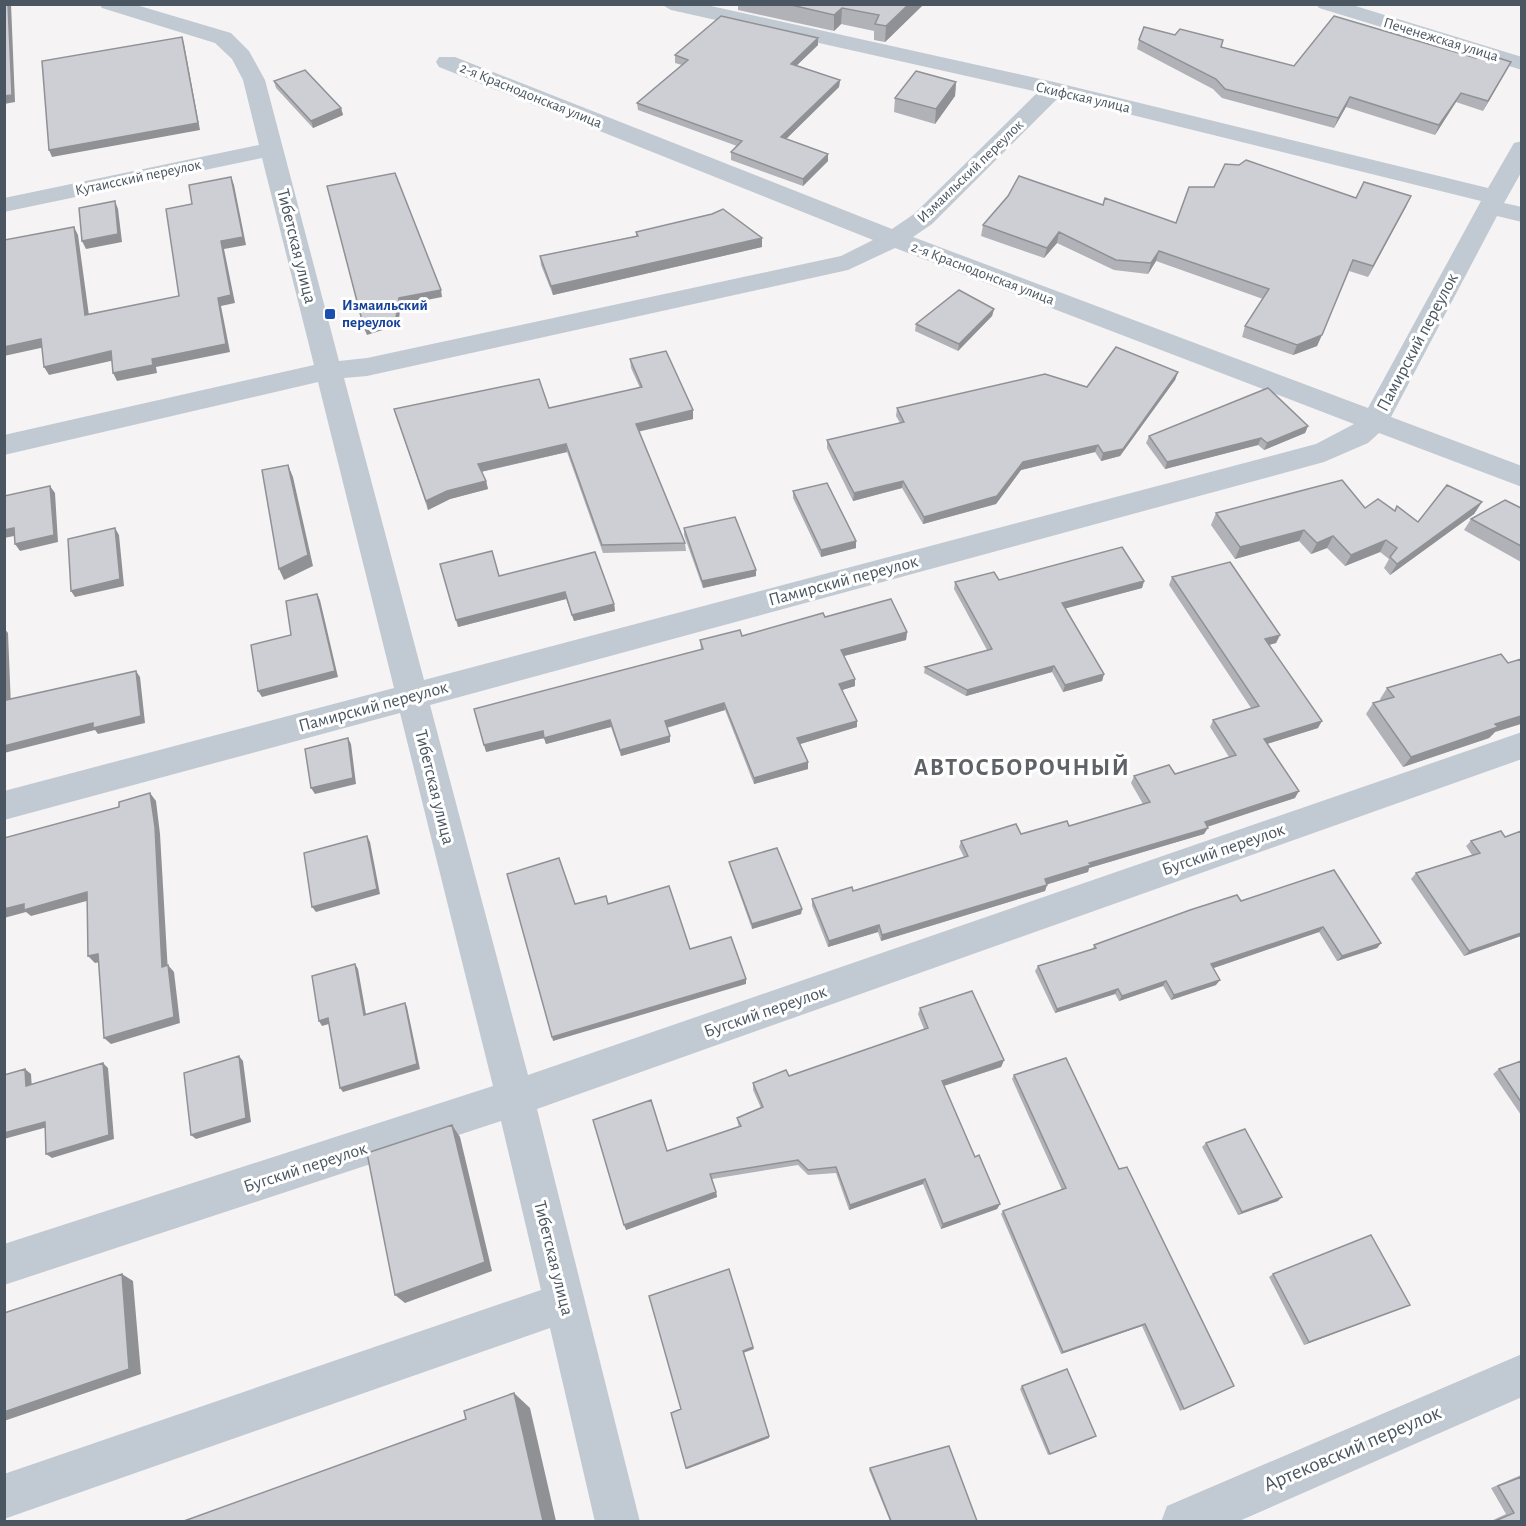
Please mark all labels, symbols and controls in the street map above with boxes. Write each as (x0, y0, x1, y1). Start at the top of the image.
street label: Печенежская улица (1382, 15, 1500, 64)
street label: 2-я Краснодонская улица (458, 60, 604, 131)
street label: Скифская улица (1034, 79, 1132, 116)
street label: Измаильский переулок (914, 117, 1026, 226)
street label: Кутаисский переулок (74, 157, 202, 198)
street label: Тибетская улица (273, 187, 320, 305)
street label: 2-я Краснодонская улица (909, 239, 1057, 308)
street label: Памирский переулок (1374, 270, 1462, 415)
place label: Измаильский переулок (342, 298, 428, 330)
marker: Измаильский переулок (323, 307, 337, 321)
street label: Памирский переулок (767, 552, 921, 610)
street label: Памирский переулок (297, 678, 451, 736)
street label: Тибетская улица (411, 728, 458, 846)
district label: АВТОСБОРОЧНЫЙ (914, 754, 1130, 780)
street label: Бугский переулок (1160, 820, 1288, 879)
street label: Бугский переулок (702, 982, 830, 1041)
street label: Бугский переулок (241, 1139, 370, 1196)
street label: Тибетская улица (530, 1199, 577, 1317)
street label: Артековский переулок (1260, 1401, 1444, 1495)

